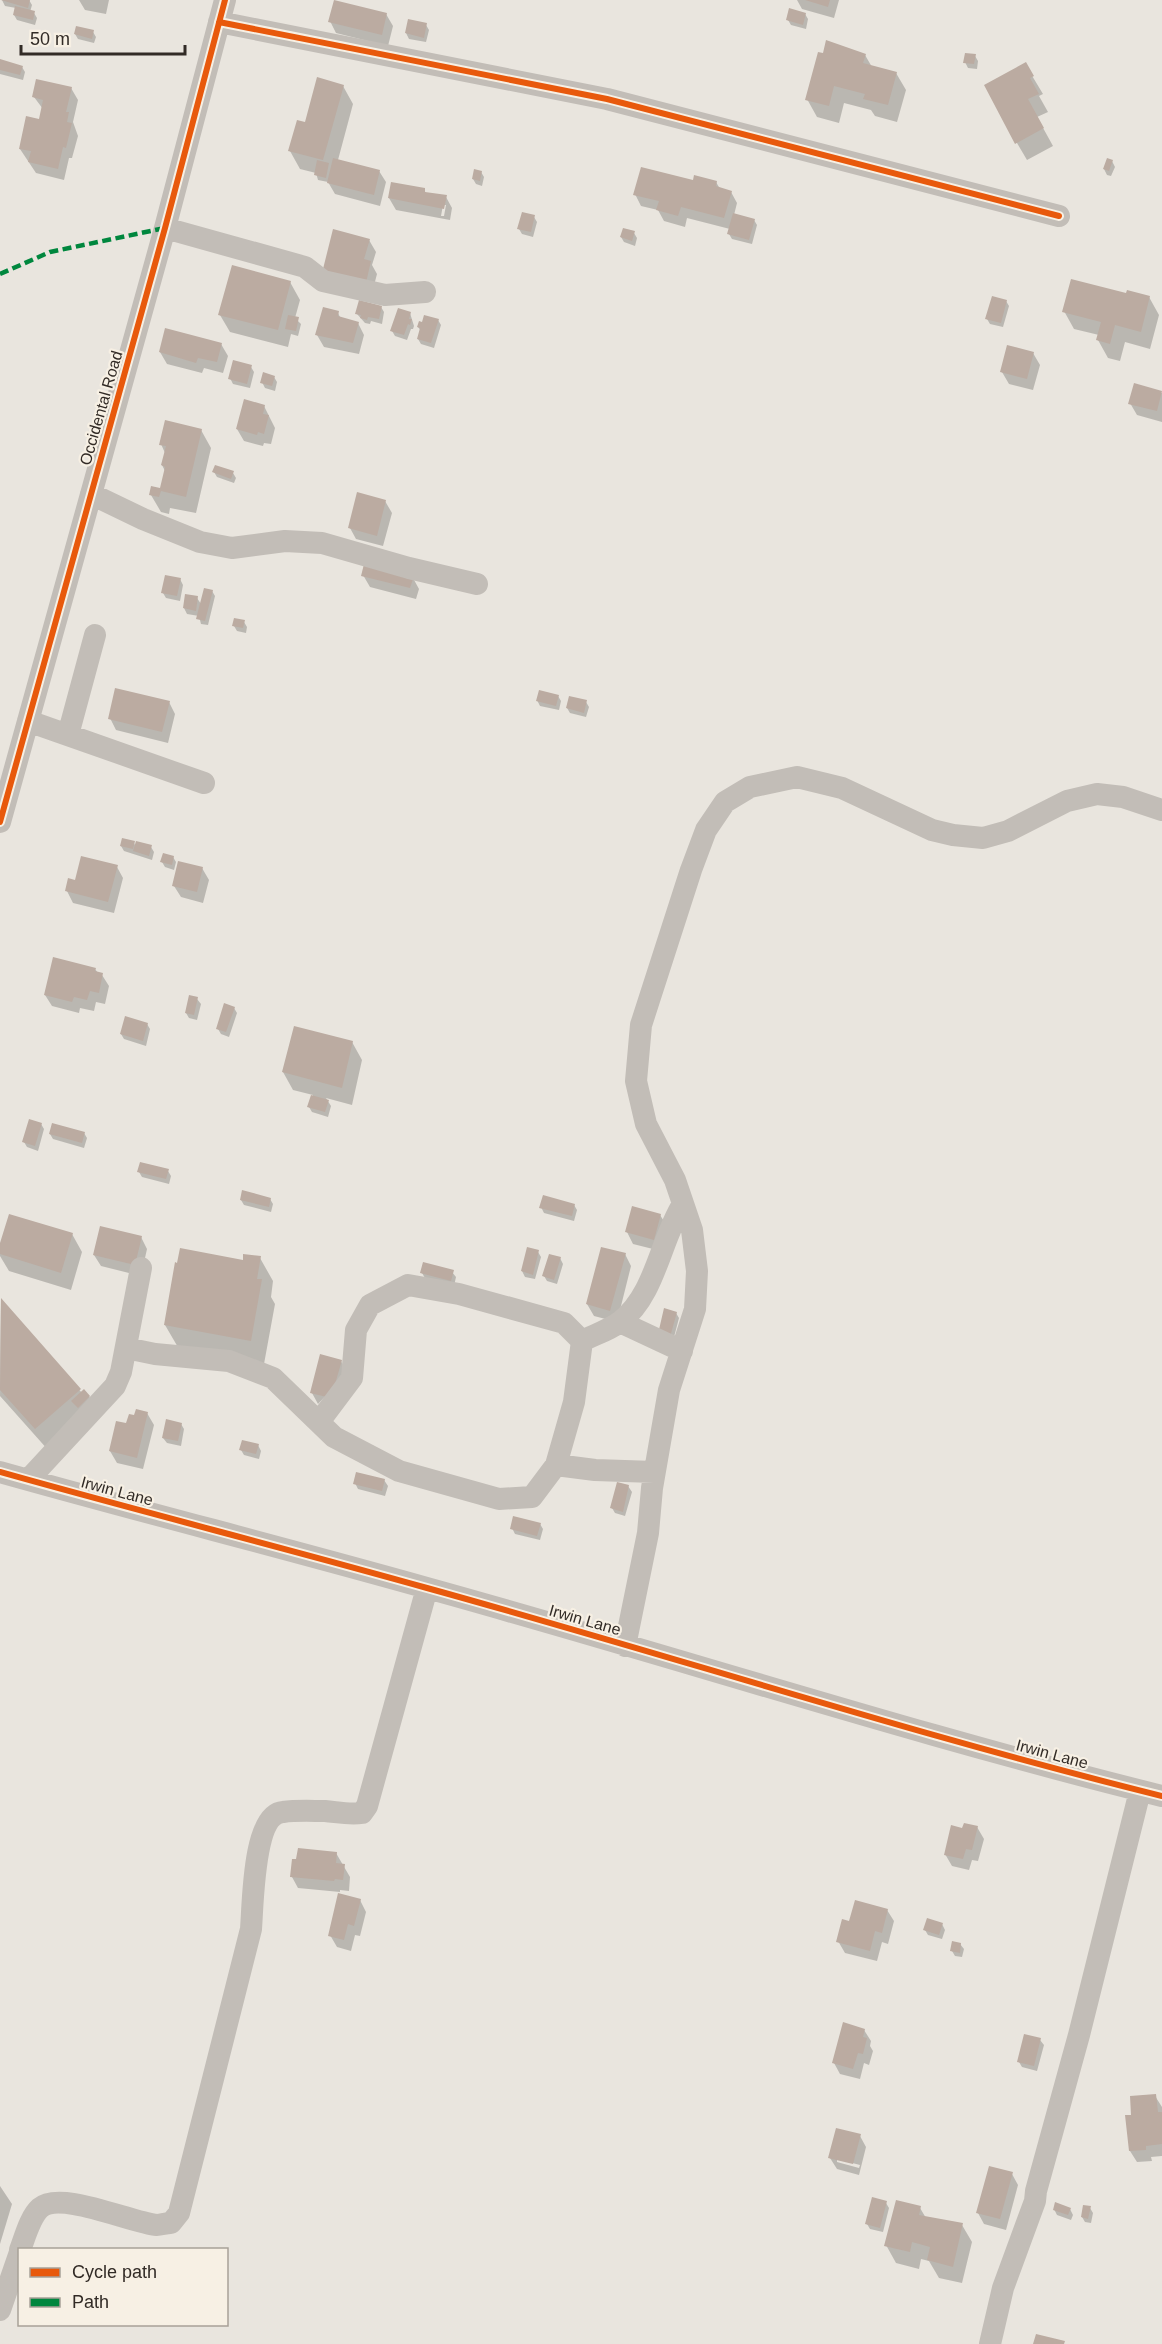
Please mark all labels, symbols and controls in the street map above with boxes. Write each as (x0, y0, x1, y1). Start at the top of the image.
scale bar (21, 18, 184, 56)
text: 50 m (30, 29, 70, 49)
street label: Occidental Road (77, 349, 125, 467)
street label: Irwin Lane (79, 1473, 155, 1509)
street label: Irwin Lane (547, 1602, 623, 1638)
street label: Irwin Lane (1014, 1736, 1090, 1772)
legend (18, 2248, 228, 2326)
text: Cycle path (72, 2262, 157, 2282)
text: Path (72, 2292, 109, 2312)

